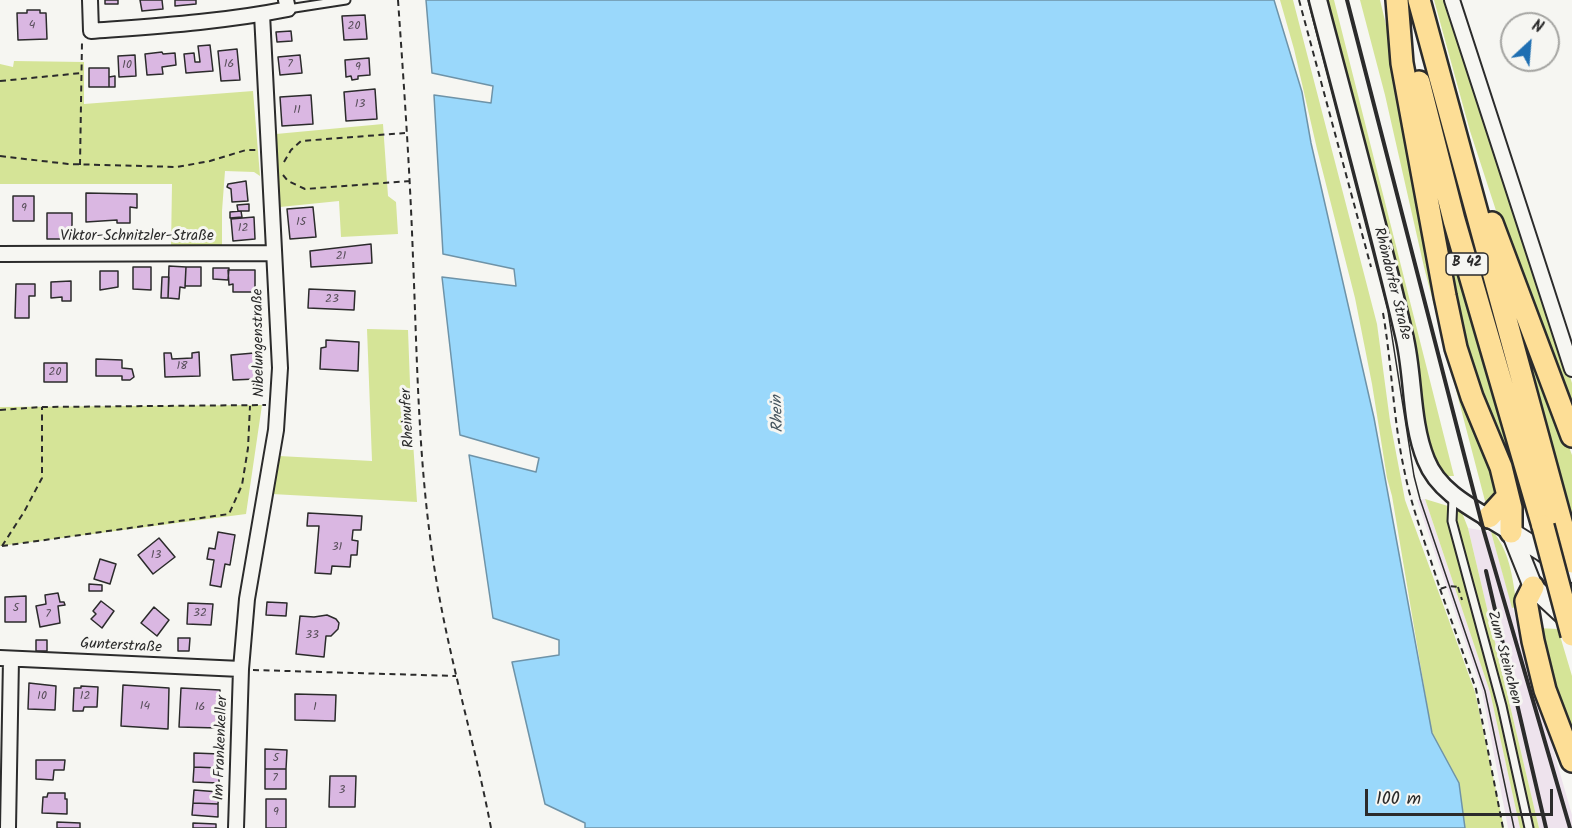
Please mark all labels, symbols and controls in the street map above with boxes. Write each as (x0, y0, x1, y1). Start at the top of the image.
north arrow (1500, 12, 1560, 72)
text: N (1527, 14, 1547, 41)
house number: 4 (29, 19, 35, 33)
house number: 20 (348, 20, 360, 34)
house number: 16 (224, 58, 234, 72)
house number: 7 (287, 58, 293, 72)
house number: 10 (122, 59, 132, 73)
house number: 9 (355, 61, 361, 75)
house number: 13 (355, 98, 365, 112)
house number: 11 (293, 104, 301, 118)
house number: 9 (21, 202, 27, 216)
house number: 15 (296, 216, 306, 230)
house number: 12 (238, 222, 248, 236)
street label: Rhöndorfer Straße (1368, 226, 1414, 342)
street label: Viktor-Schnitzler-Straße (60, 228, 214, 246)
house number: 21 (336, 250, 346, 264)
road number: B 42 (1446, 253, 1488, 275)
street label: Nibelungenstraße (250, 288, 270, 398)
house number: 23 (325, 293, 339, 307)
house number: 18 (177, 360, 187, 374)
house number: 20 (49, 366, 61, 380)
street label: Rheinufer (398, 388, 420, 448)
water label: Rhein (769, 395, 789, 433)
house number: 31 (332, 541, 342, 555)
house number: 13 (151, 549, 161, 563)
house number: 5 (13, 602, 19, 616)
house number: 32 (193, 607, 207, 621)
house number: 7 (45, 608, 51, 622)
street label: Zum Steinchen (1482, 609, 1524, 707)
house number: 33 (305, 629, 319, 643)
street label: Gunterstraße (80, 636, 162, 658)
house number: 10 (37, 690, 47, 704)
house number: 12 (80, 690, 90, 704)
street label: Im Frankenkeller (211, 695, 233, 801)
house number: 14 (140, 700, 150, 714)
house number: 16 (195, 701, 205, 715)
house number: 1 (313, 701, 317, 715)
house number: 5 (273, 752, 279, 766)
house number: 7 (272, 772, 278, 786)
scale bar (1368, 777, 1556, 815)
house number: 3 (339, 784, 345, 798)
text: 100 m (1376, 785, 1421, 814)
house number: 9 (273, 806, 279, 820)

